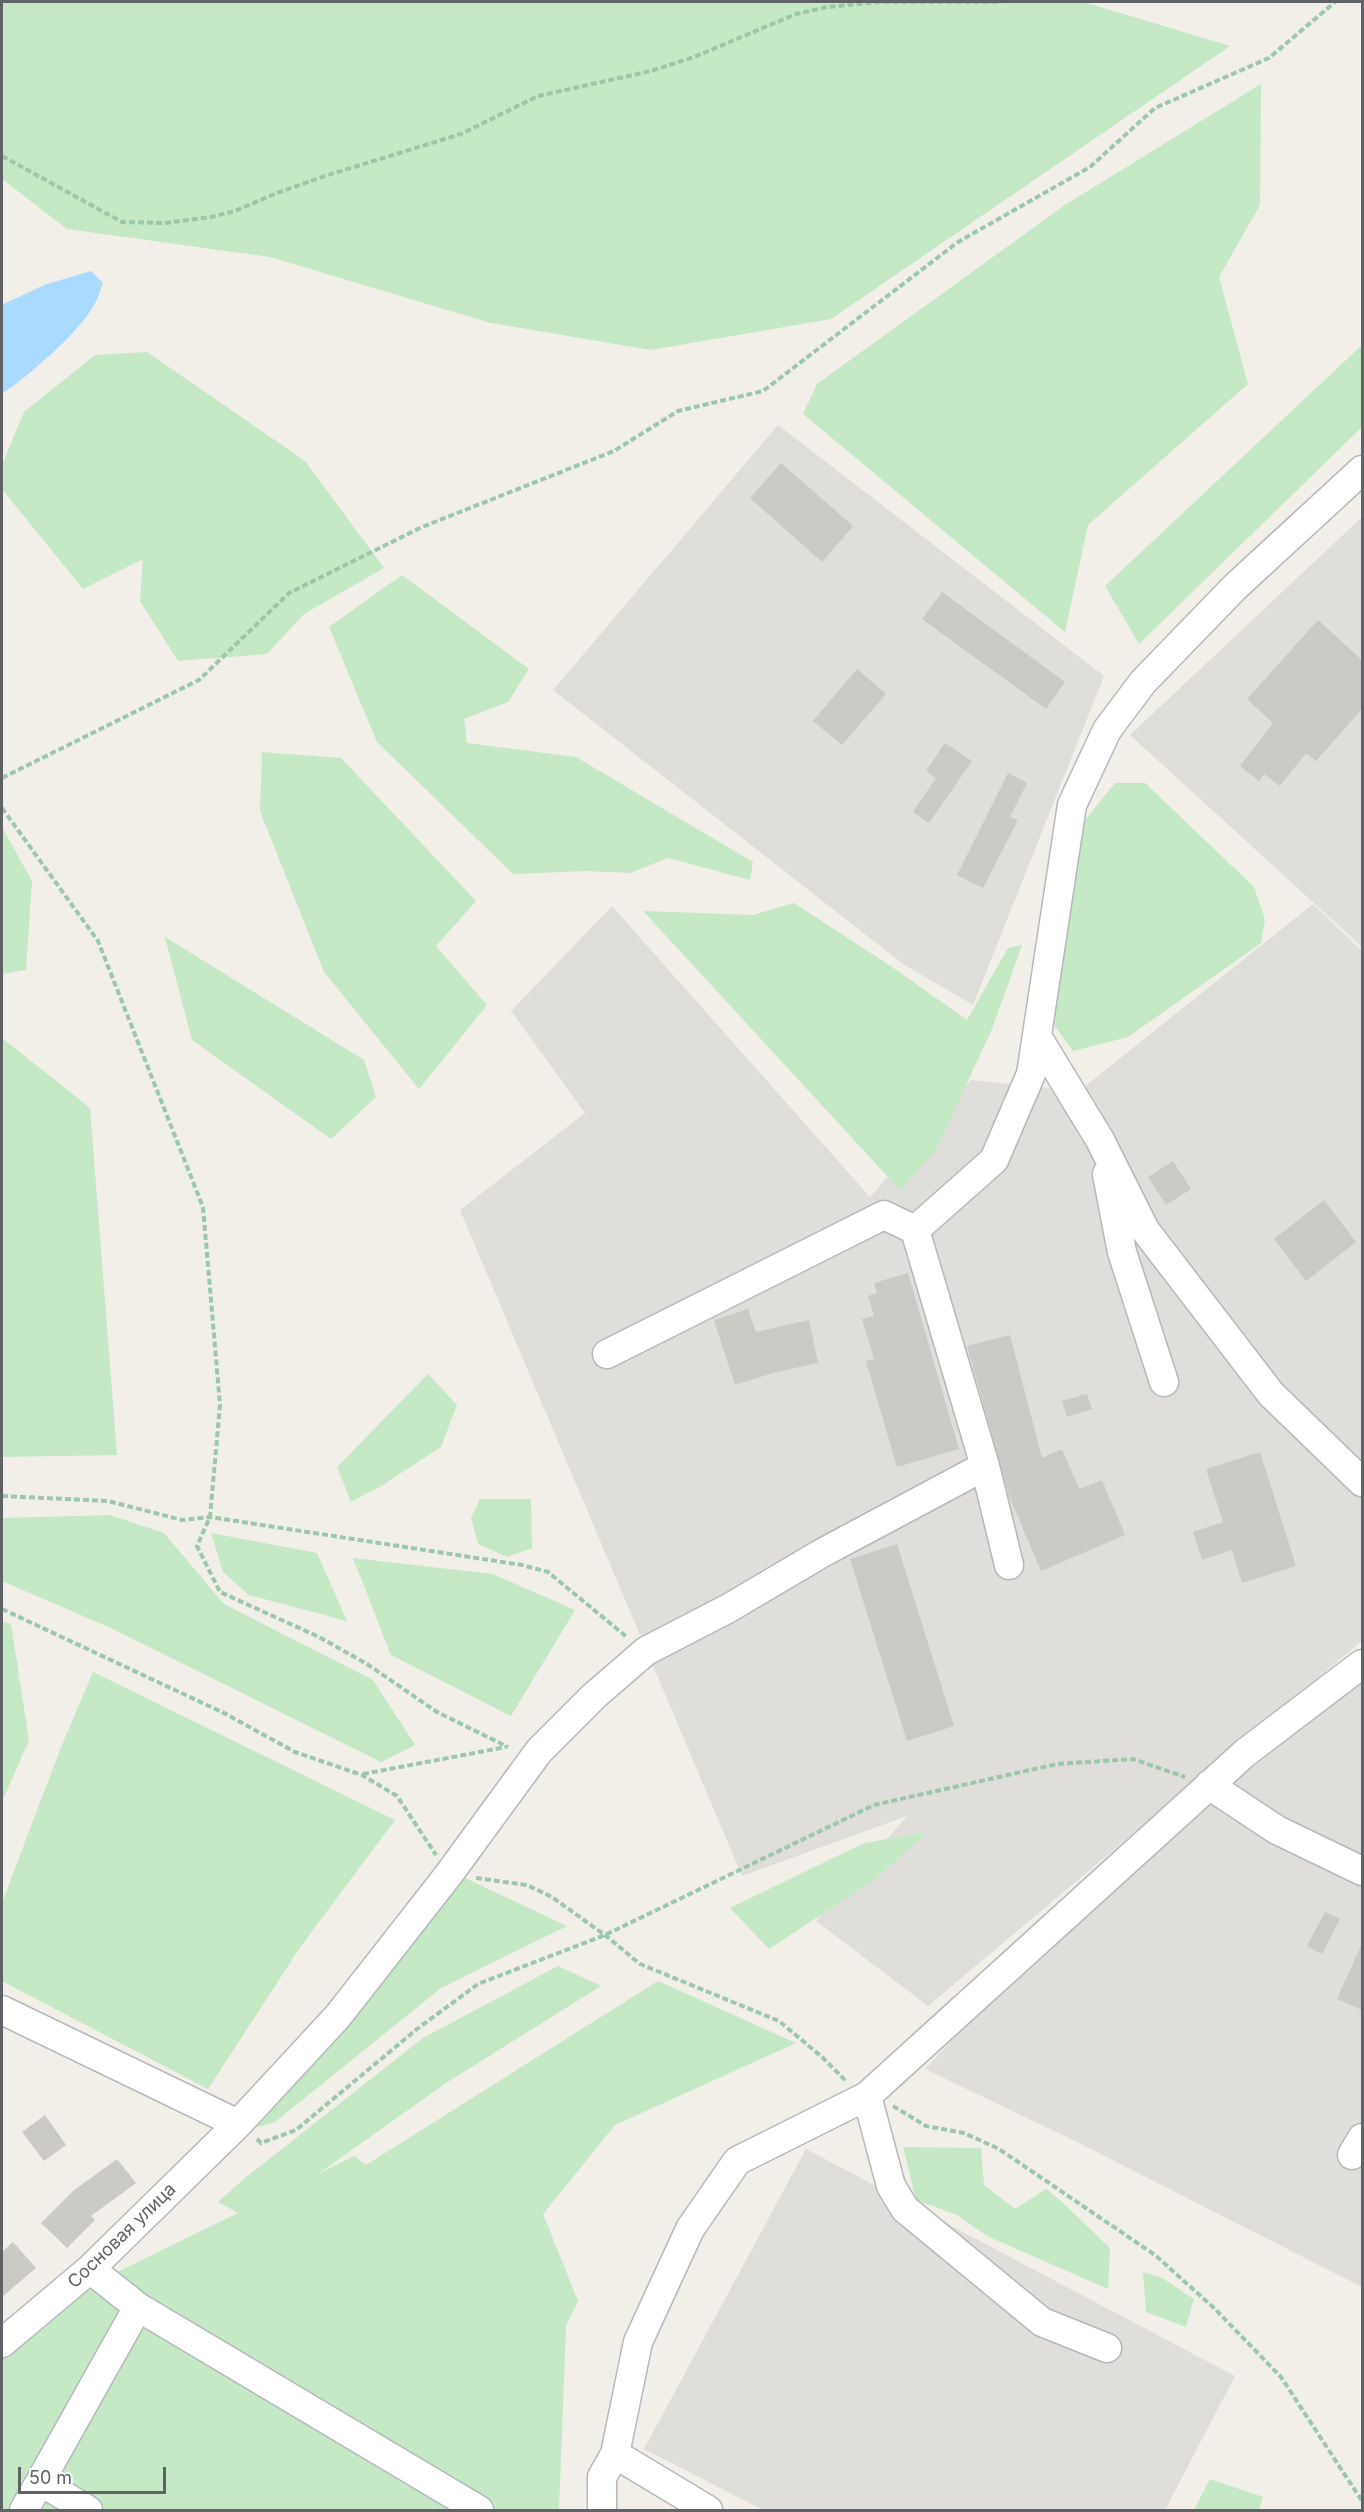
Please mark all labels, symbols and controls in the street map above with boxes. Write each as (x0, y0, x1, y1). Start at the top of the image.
street label: Сосновая улица (63, 2179, 181, 2293)
scale bar (21, 2455, 170, 2493)
text: 50 m (29, 2467, 72, 2488)

